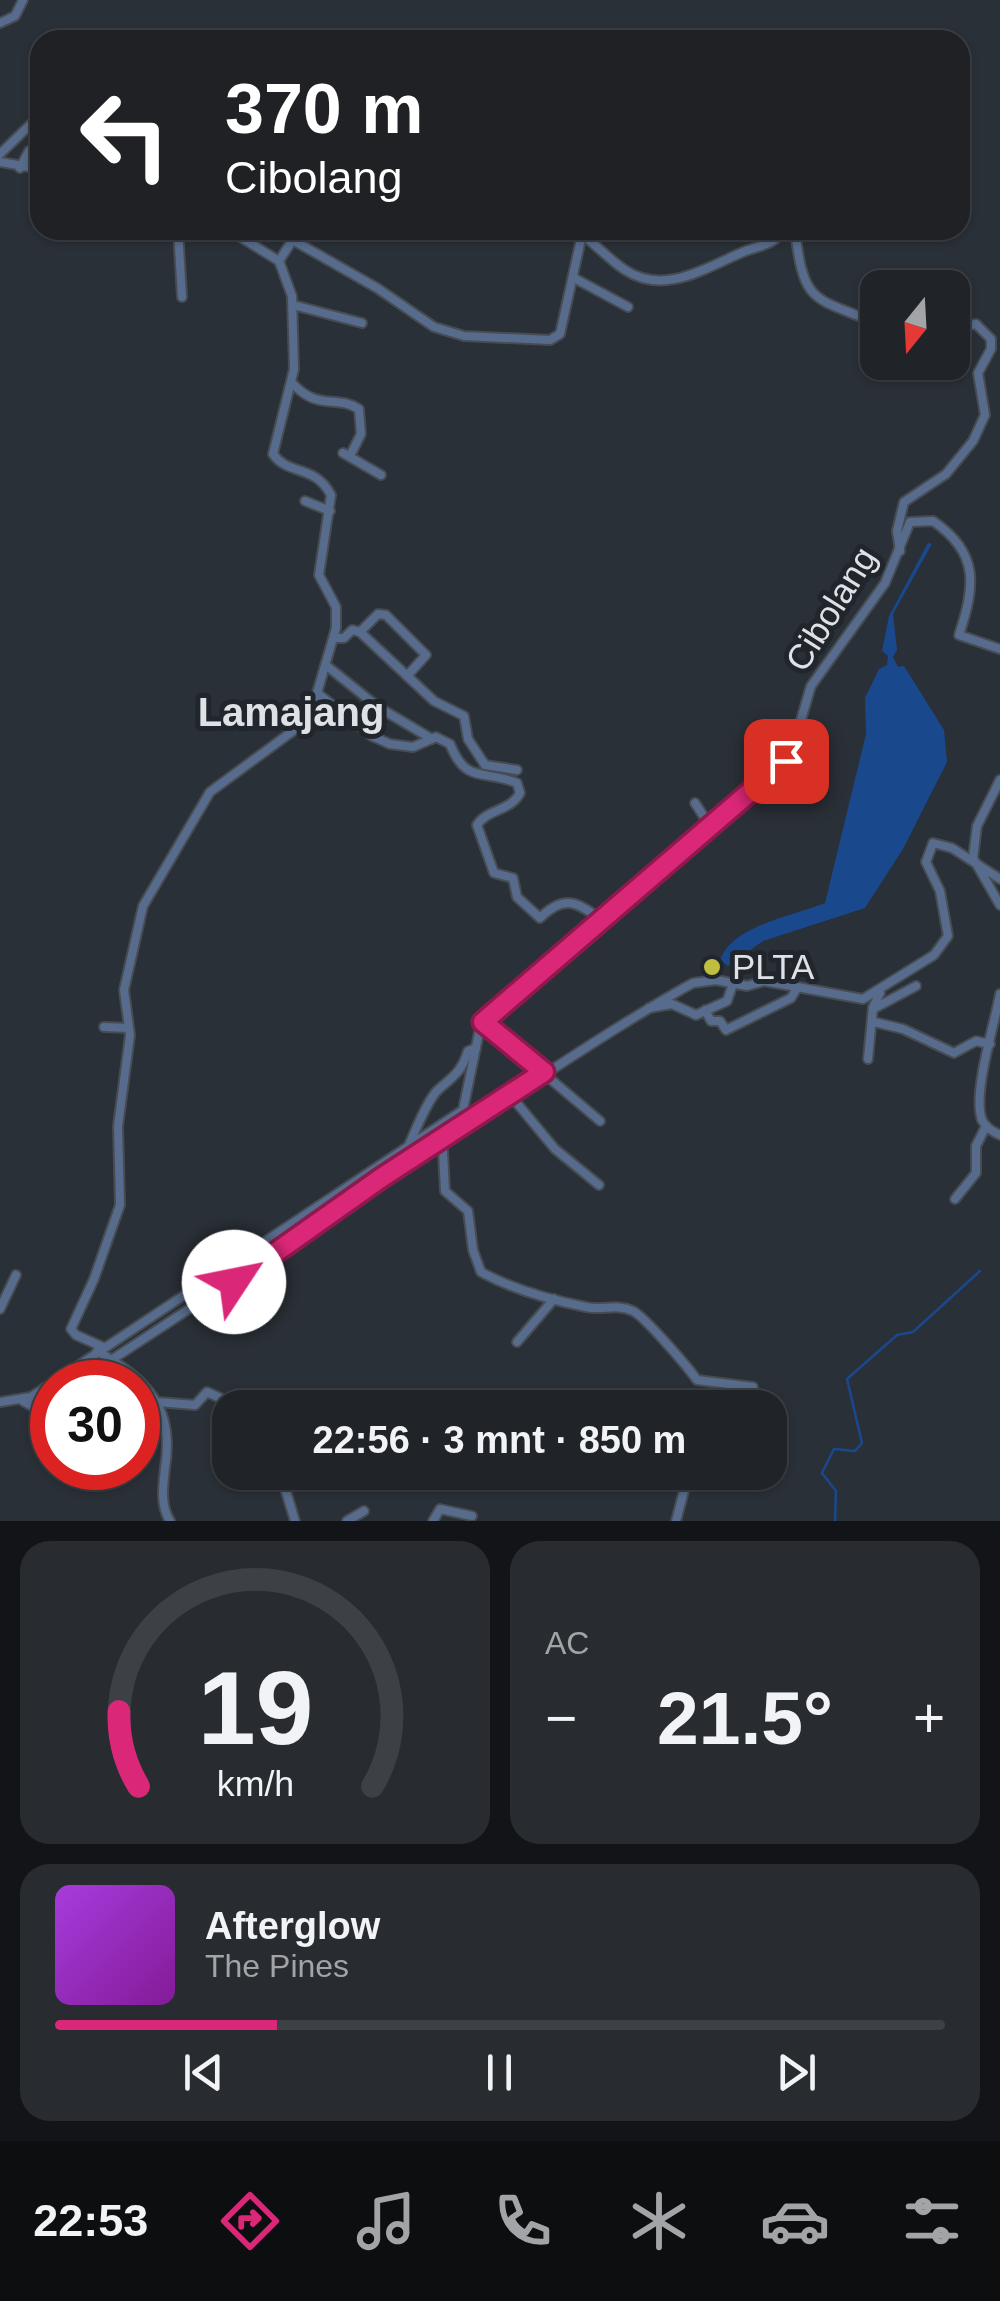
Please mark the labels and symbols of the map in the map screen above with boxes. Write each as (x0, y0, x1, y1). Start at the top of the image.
north arrow (860, 270, 970, 380)
street label: Cibolang (777, 540, 884, 678)
district label: Lamajang (198, 690, 384, 734)
pin (744, 719, 829, 804)
place label: PLTA (732, 947, 815, 986)
marker: PLTA (701, 956, 723, 978)
position arrow (182, 1230, 286, 1334)
speed limit sign: 30 (30, 1360, 160, 1490)

